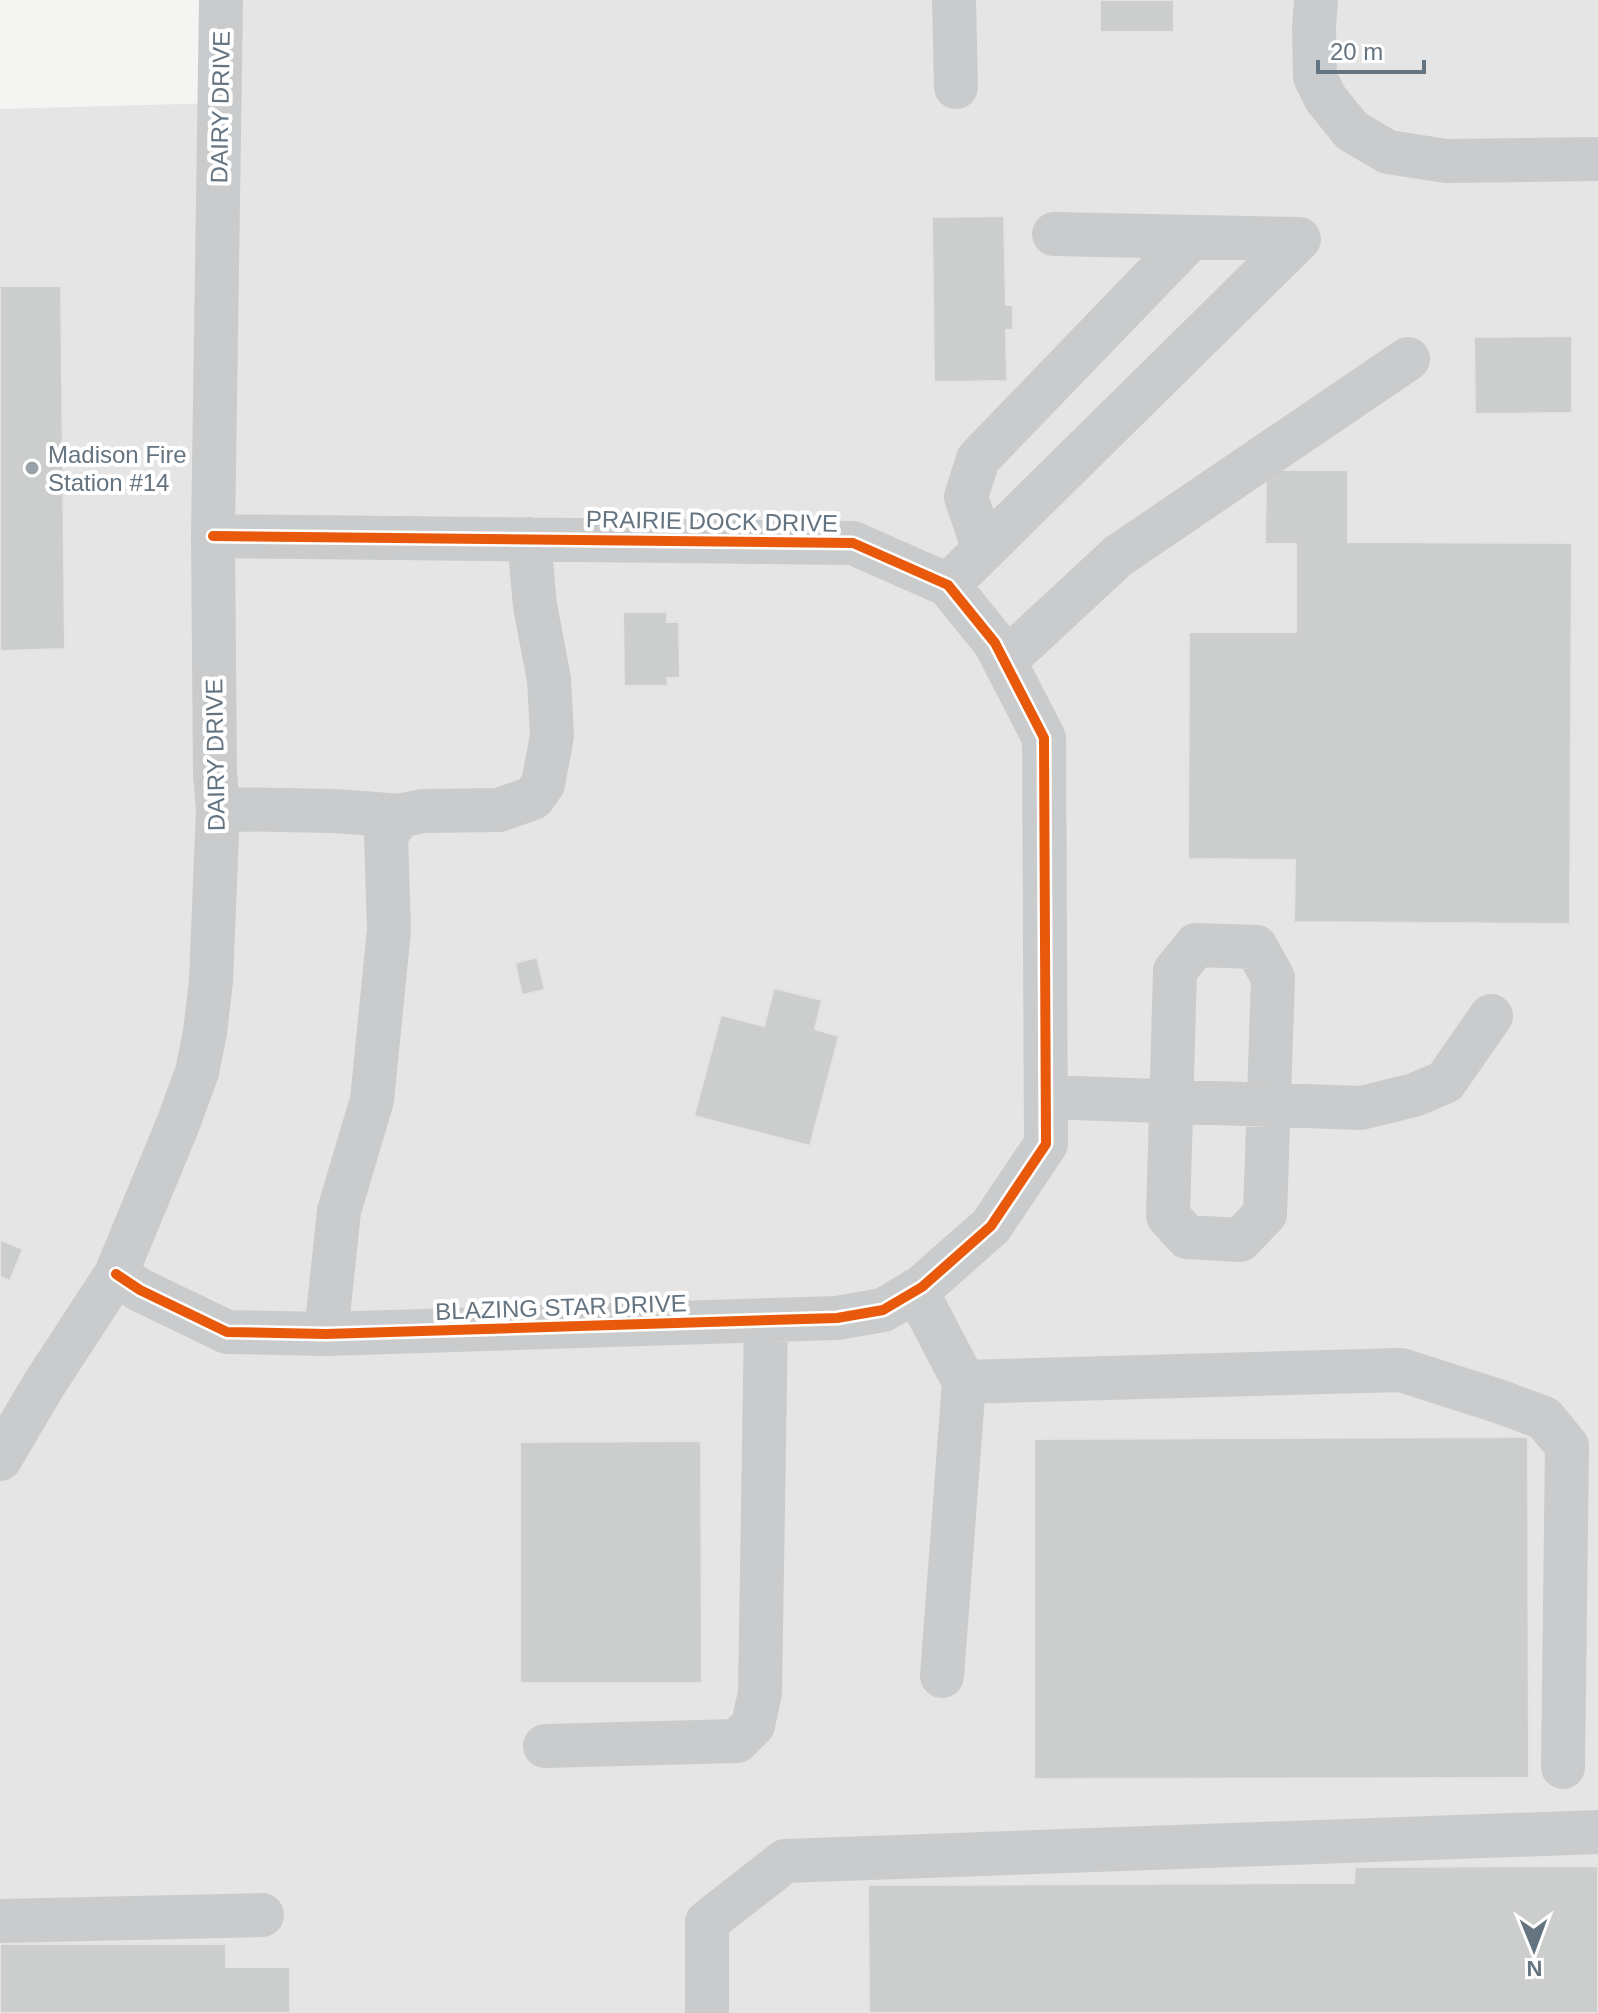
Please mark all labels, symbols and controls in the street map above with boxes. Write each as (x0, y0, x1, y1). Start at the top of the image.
scale bar (1318, 24, 1424, 74)
street label: DAIRY DRIVE (205, 31, 235, 183)
text: 20 m (1330, 38, 1383, 65)
place label: Madison Fire Station #14 (48, 441, 187, 496)
marker: Madison Fire Station #14 (23, 459, 41, 477)
street label: PRAIRIE DOCK DRIVE (586, 505, 838, 537)
street label: DAIRY DRIVE (200, 679, 230, 831)
street label: BLAZING STAR DRIVE (435, 1289, 687, 1325)
north arrow (1494, 1909, 1574, 1989)
text: N (1526, 1956, 1543, 1981)

